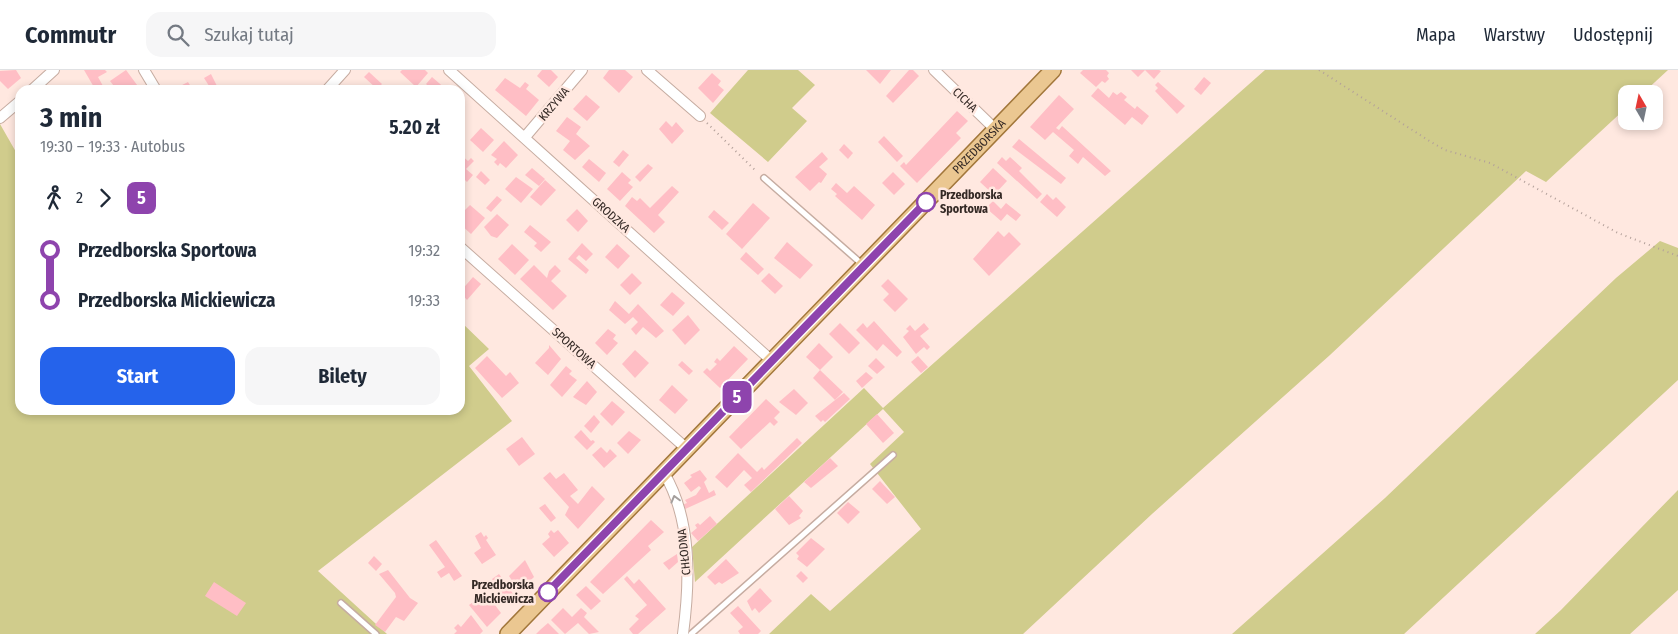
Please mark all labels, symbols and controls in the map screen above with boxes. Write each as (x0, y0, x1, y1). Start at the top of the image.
search box (146, 12, 496, 57)
text: Commutr (25, 21, 116, 49)
icon: search (164, 21, 192, 49)
text: Szukaj tutaj (204, 23, 294, 46)
text: Mapa (1416, 24, 1456, 46)
text: Warstwy (1484, 24, 1545, 46)
text: Udostępnij (1573, 24, 1653, 46)
street label: KRZYWA (536, 84, 573, 124)
street label: CICHA (950, 85, 981, 116)
north arrow (1618, 85, 1662, 130)
map controls (1618, 85, 1663, 130)
text: 3 min (40, 101, 102, 134)
text: 5.20 zł (389, 116, 440, 139)
street label: PRZEDBORSKA (950, 116, 1009, 177)
text: 19:30 – 19:33 · Autobus (40, 137, 185, 156)
icon: walk (40, 184, 68, 212)
icon: forward (91, 184, 119, 212)
text: 5 (137, 187, 146, 209)
text: 2 (76, 188, 83, 207)
place label: Przedborska Sportowa (940, 188, 1002, 216)
marker: Przedborska Sportowa (916, 192, 936, 212)
street label: GRODZKA (589, 194, 633, 236)
text: Przedborska Sportowa (78, 239, 257, 262)
text: 19:32 (408, 241, 440, 260)
text: Przedborska Mickiewicza (78, 289, 275, 312)
text: 19:33 (408, 291, 440, 310)
street label: SPORTOWA (549, 325, 599, 372)
button: Start (40, 347, 235, 405)
button: Bilety (245, 347, 440, 405)
line badge: 5 (721, 381, 753, 413)
text: 5 (733, 386, 741, 408)
one-way arrow (670, 495, 681, 504)
street label: CHŁODNA (675, 527, 693, 576)
place label: Przedborska Mickiewicza (472, 578, 534, 606)
marker: Przedborska Mickiewicza (538, 582, 558, 602)

